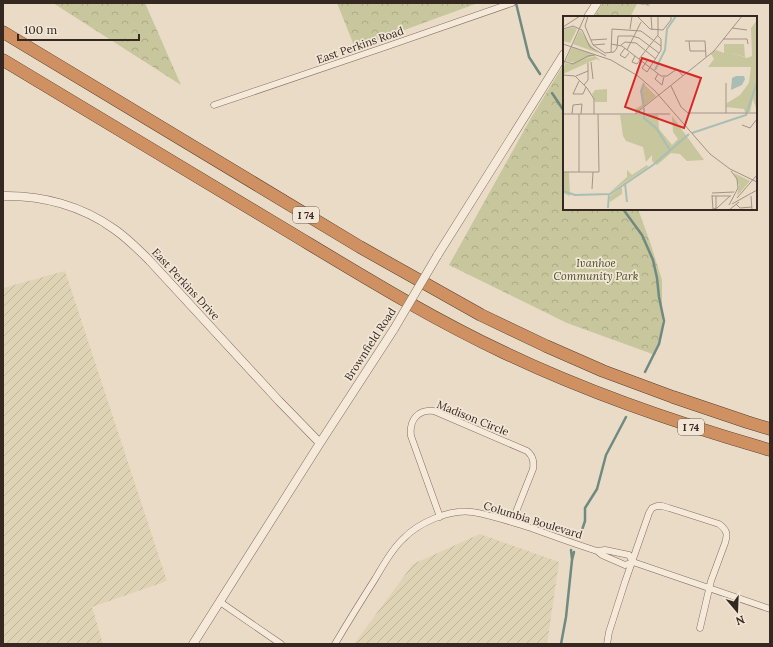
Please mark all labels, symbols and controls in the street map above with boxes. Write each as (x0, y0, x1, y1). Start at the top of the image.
scale bar (18, 16, 139, 42)
inset map (563, 16, 757, 210)
text: 100 m (24, 22, 57, 37)
street label: East Perkins Road (315, 23, 406, 66)
road number: I 74 (293, 207, 319, 223)
street label: East Perkins Drive (149, 245, 223, 323)
park label: Ivanhoe Community Park (553, 256, 639, 283)
street label: Brownfield Road (341, 305, 399, 383)
street label: Madison Circle (435, 397, 511, 439)
road number: I 74 (678, 419, 704, 435)
street label: Columbia Boulevard (482, 498, 585, 542)
north arrow (717, 591, 757, 631)
text: N (733, 612, 747, 629)

